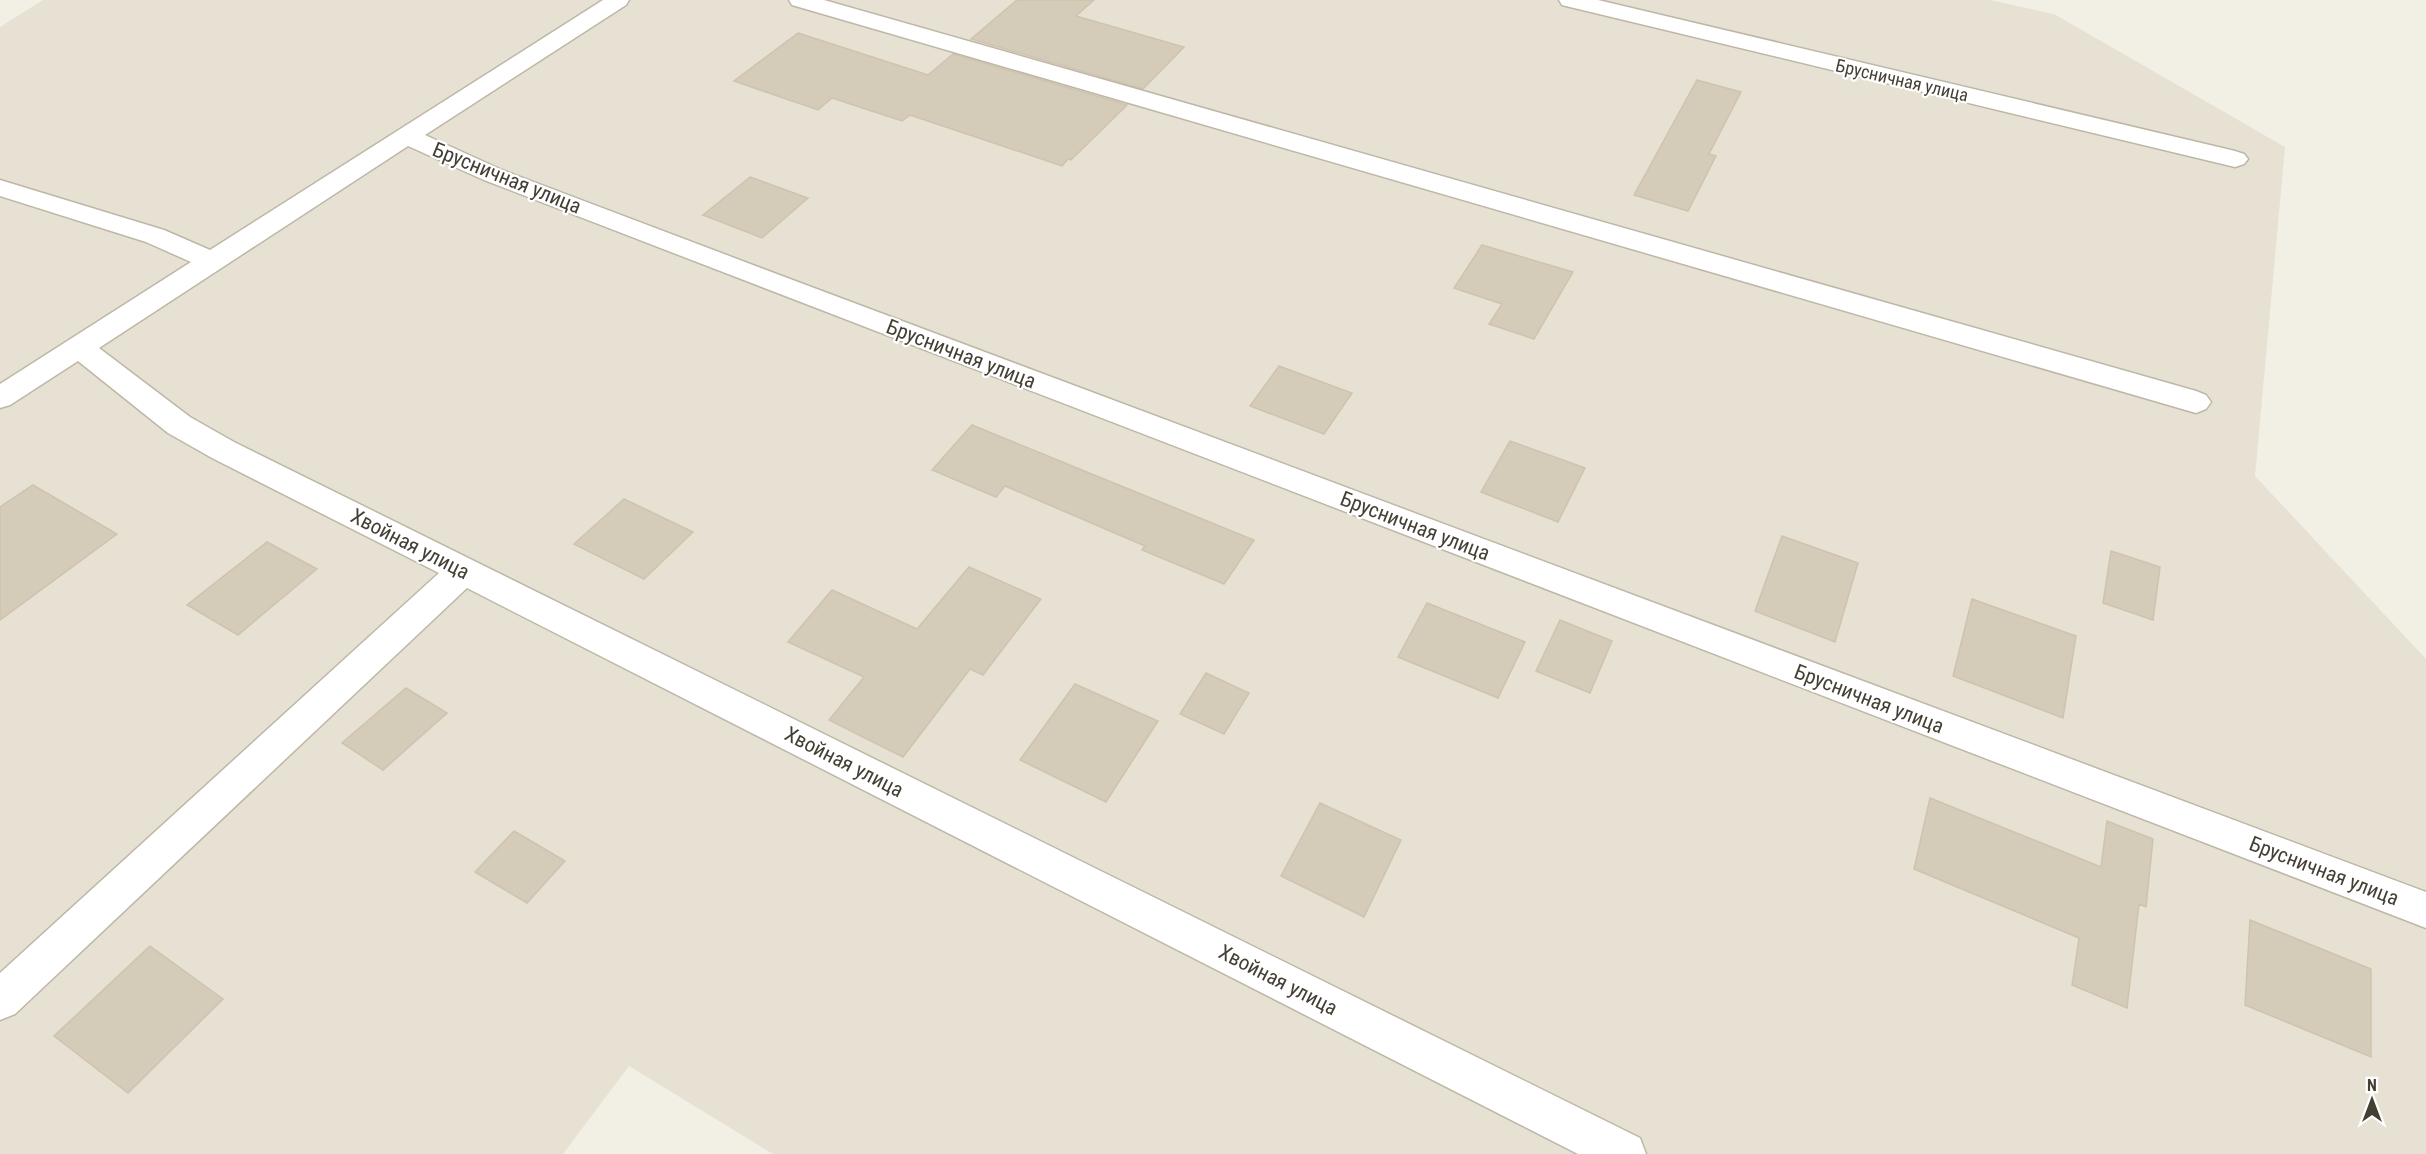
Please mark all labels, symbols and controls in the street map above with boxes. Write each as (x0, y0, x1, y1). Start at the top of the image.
street label: Брусничная улица (1834, 55, 1970, 105)
street label: Брусничная улица (429, 137, 585, 219)
street label: Брусничная улица (883, 314, 1039, 394)
street label: Брусничная улица (1337, 486, 1493, 566)
street label: Хвойная улица (347, 504, 473, 584)
street label: Брусничная улица (1791, 659, 1947, 739)
street label: Хвойная улица (781, 722, 907, 802)
street label: Брусничная улица (2246, 831, 2402, 911)
street label: Хвойная улица (1215, 940, 1341, 1020)
north arrow (2342, 1070, 2402, 1130)
text: N (2367, 1076, 2377, 1095)

